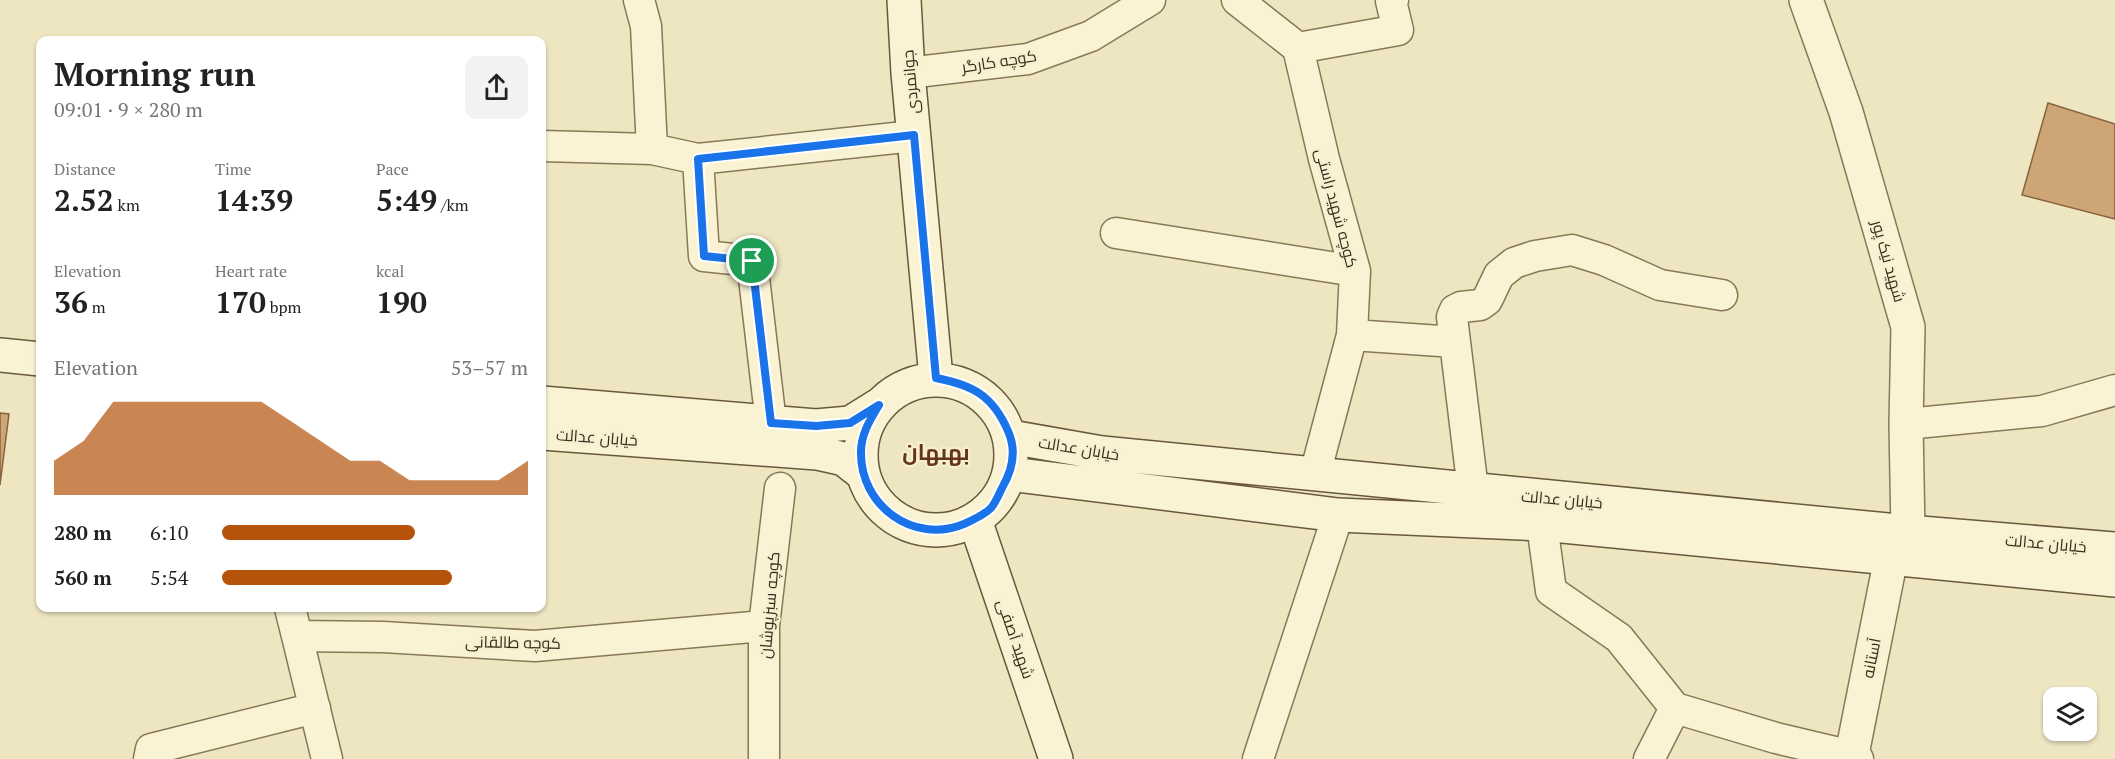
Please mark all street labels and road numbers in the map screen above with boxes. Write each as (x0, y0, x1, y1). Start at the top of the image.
street label: کوچه کارگر (959, 44, 1038, 79)
street label: جوانمردی (896, 49, 924, 115)
street label: کوچه شهید راستی (1310, 146, 1364, 270)
street label: شهید نیک پور (1866, 216, 1911, 305)
street label: خیابان عدالت (556, 423, 638, 451)
street label: خیابان عدالت (1037, 431, 1121, 465)
street label: خیابان عدالت (1520, 484, 1604, 514)
street label: خیابان عدالت (2004, 528, 2088, 558)
street label: کوچه سبزپوشان (753, 551, 786, 660)
street label: شهید آصفی (992, 596, 1040, 682)
street label: کوچه طالقانی (465, 630, 561, 655)
street label: آستانه (1856, 635, 1886, 680)

